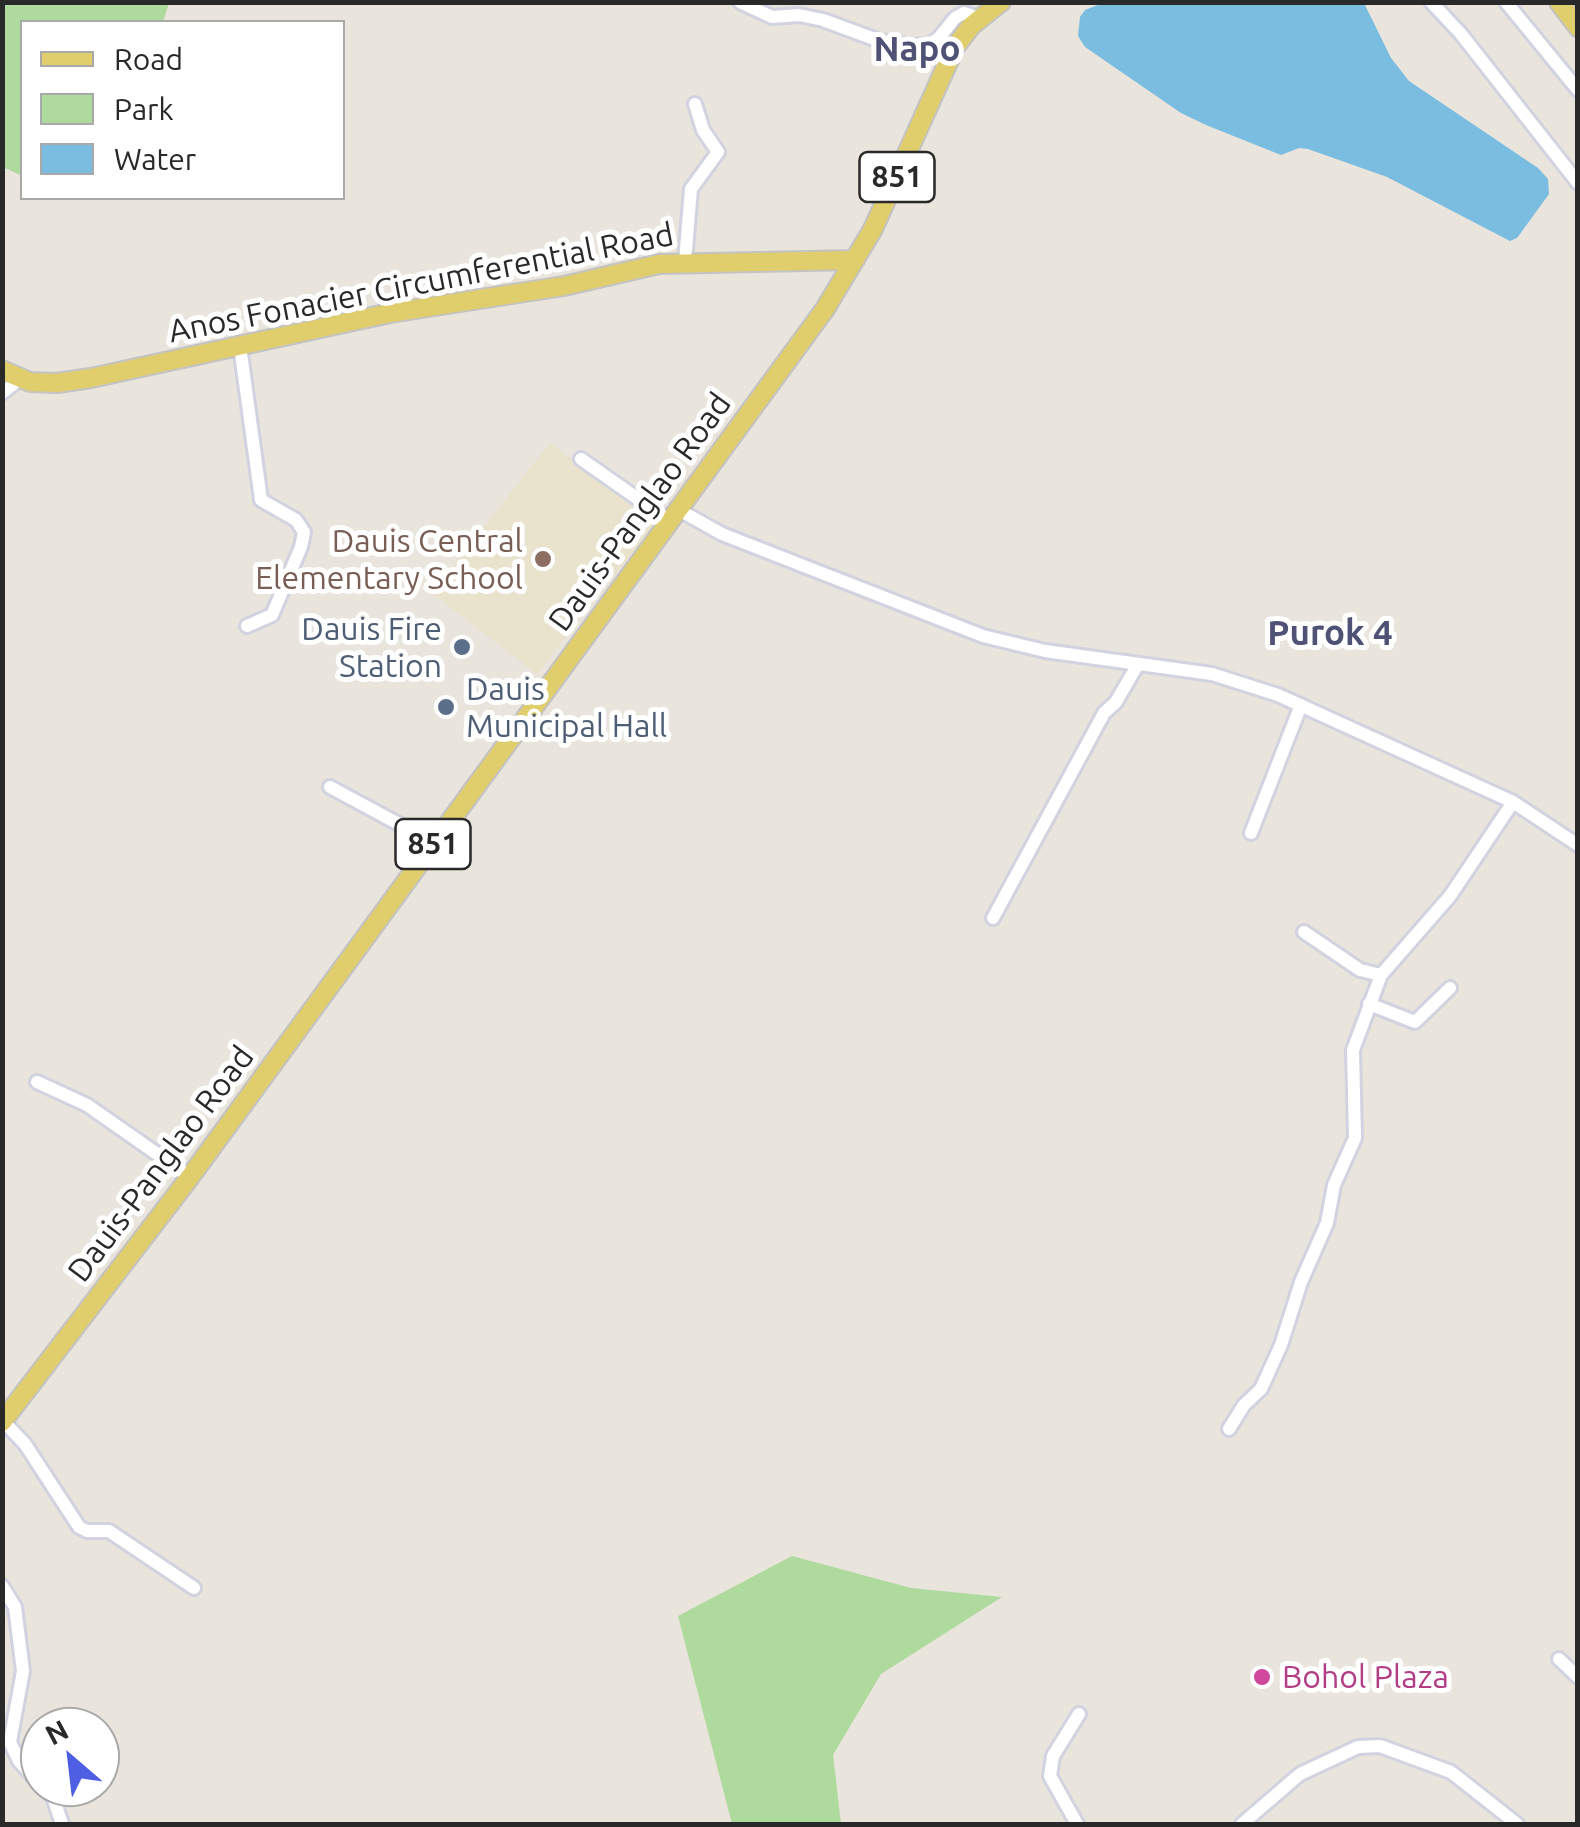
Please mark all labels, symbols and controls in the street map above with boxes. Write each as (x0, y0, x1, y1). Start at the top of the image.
legend (20, 20, 345, 200)
district label: Napo (873, 28, 961, 70)
text: Road (114, 42, 183, 76)
text: Park (114, 92, 174, 126)
text: Water (114, 142, 196, 176)
road number: 851 (860, 152, 934, 202)
street label: Anos Fonacier Circumferential Road (165, 215, 677, 351)
street label: Dauis-Panglao Road (541, 385, 739, 639)
place label: Dauis Central Elementary School (255, 522, 523, 597)
marker: Dauis Central Elementary School (532, 548, 554, 570)
place label: Dauis Fire Station (301, 610, 442, 685)
district label: Purok 4 (1267, 612, 1393, 654)
marker: Dauis Fire Station (451, 636, 473, 658)
place label: Dauis Municipal Hall (466, 670, 667, 745)
marker: Dauis Municipal Hall (435, 696, 457, 718)
road number: 851 (396, 819, 470, 869)
street label: Dauis-Panglao Road (60, 1039, 262, 1289)
place label: Bohol Plaza (1282, 1658, 1449, 1696)
marker: Bohol Plaza (1251, 1666, 1273, 1688)
north arrow (20, 1707, 120, 1807)
text: N (40, 1713, 73, 1750)

